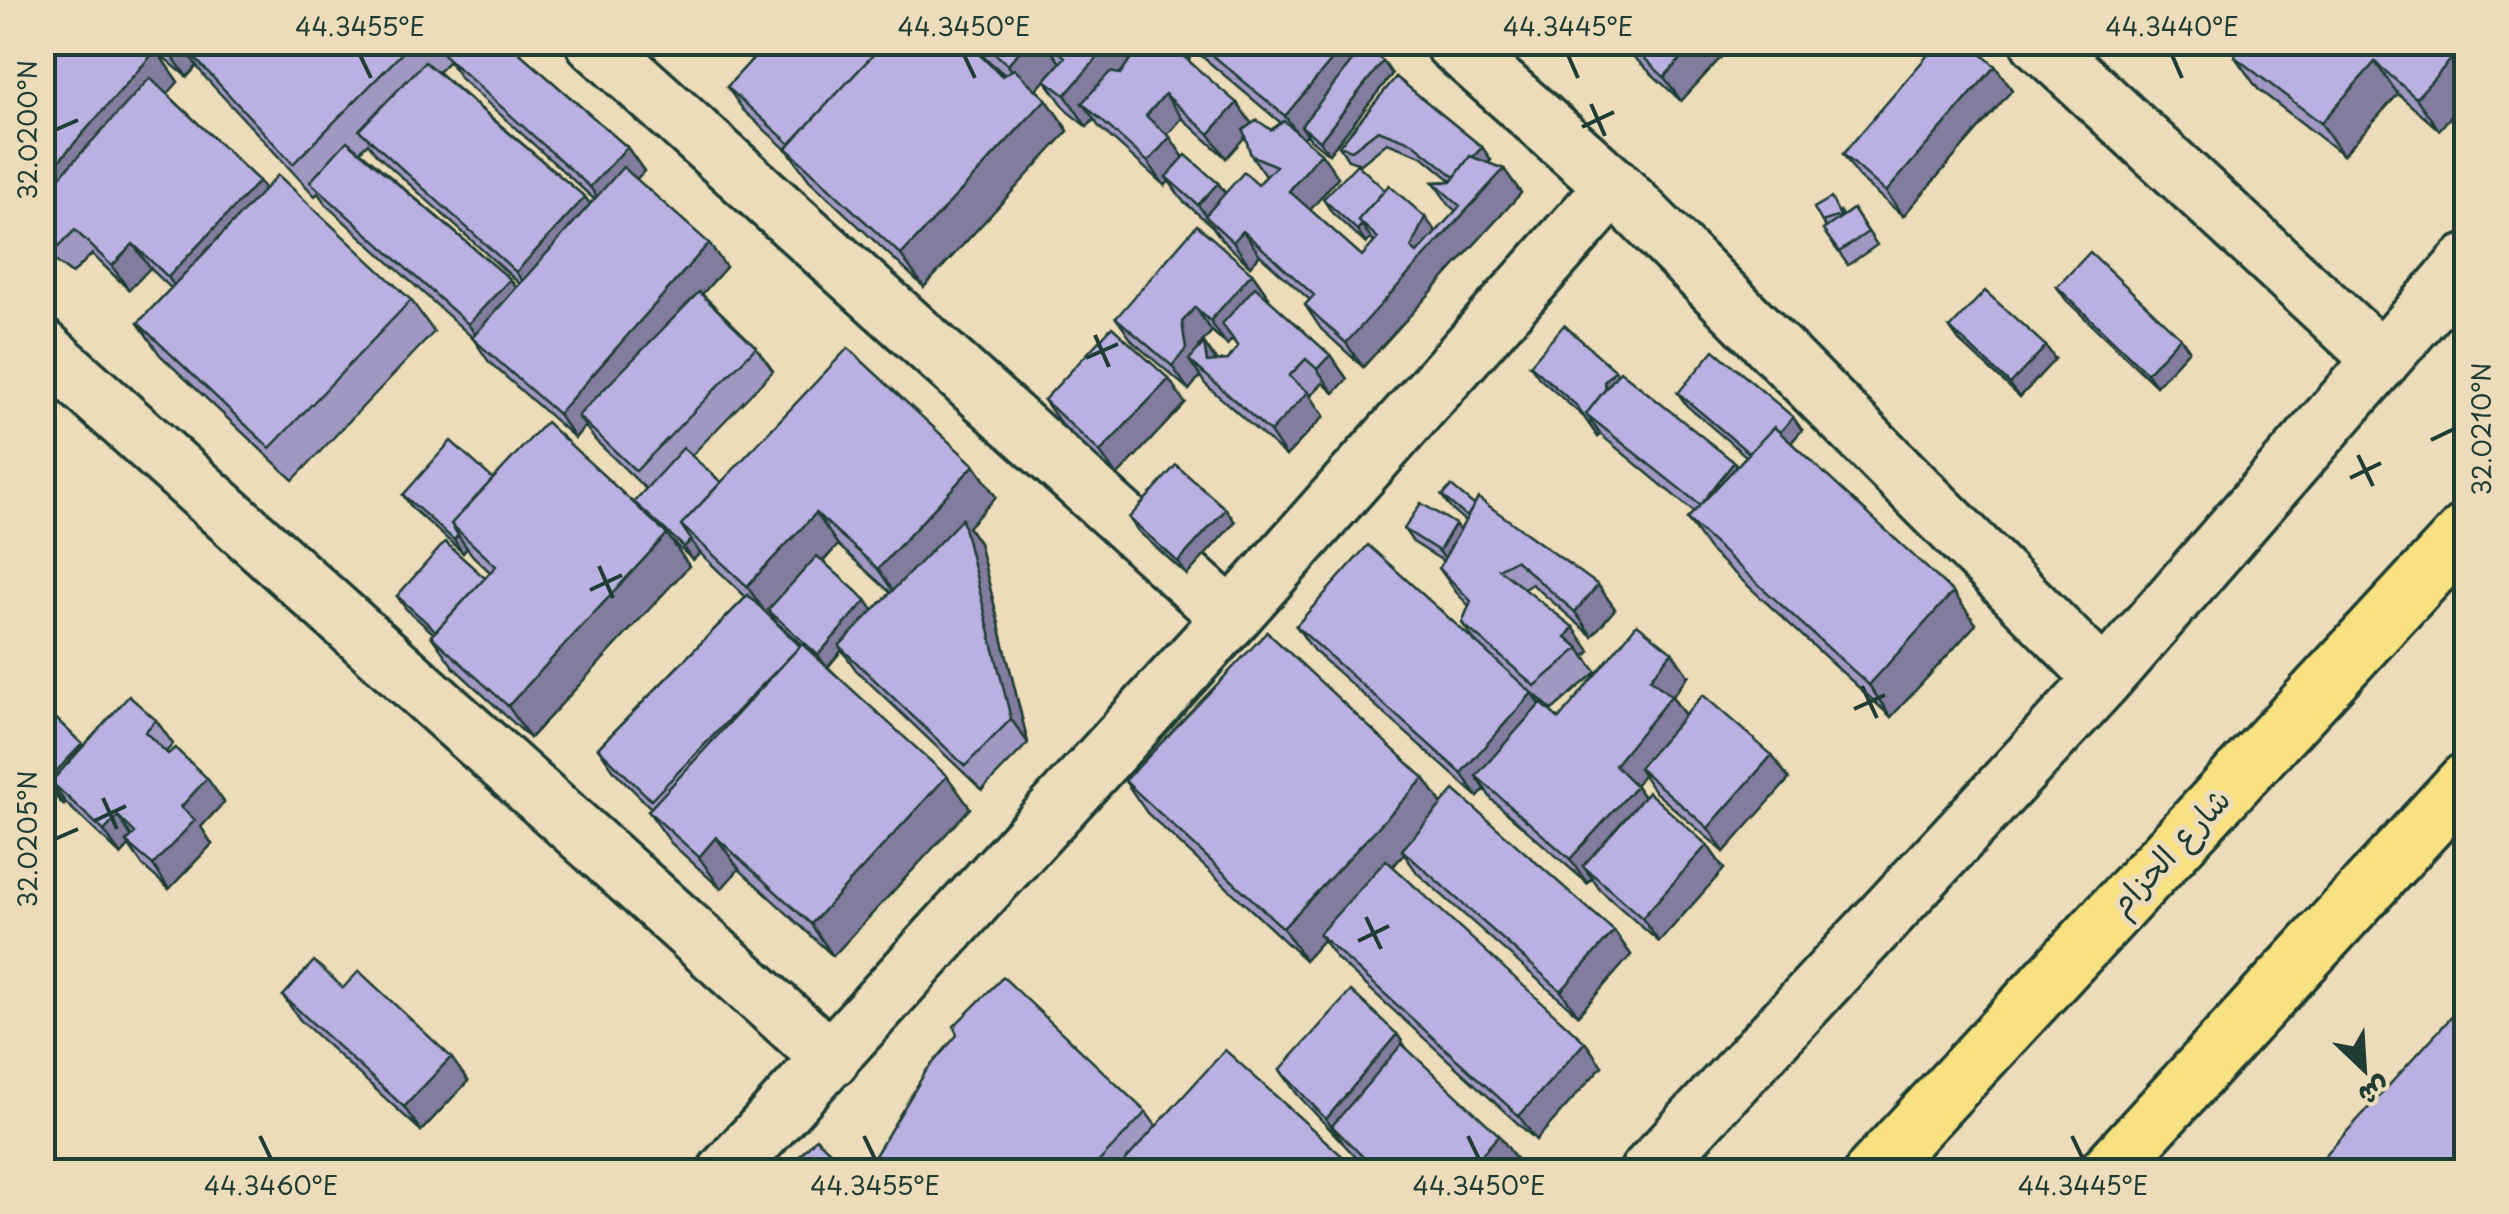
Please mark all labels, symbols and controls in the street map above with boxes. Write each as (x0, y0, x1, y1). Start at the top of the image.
text: 44.3455°E (295, 7, 425, 45)
text: 44.3450°E (898, 7, 1030, 45)
text: 44.3445°E (1503, 7, 1633, 45)
text: 44.3440°E (2105, 7, 2239, 45)
text: 32.0200°N (8, 60, 46, 200)
text: 32.0210°N (2462, 362, 2500, 496)
text: 32.0205°N (8, 770, 46, 908)
street label: شارع الحزام (2097, 776, 2243, 927)
north arrow (2314, 1019, 2414, 1119)
text: ش (2352, 1067, 2398, 1119)
text: 44.3460°E (204, 1166, 338, 1204)
text: 44.3455°E (810, 1166, 940, 1204)
text: 44.3450°E (1413, 1166, 1545, 1204)
text: 44.3445°E (2018, 1166, 2148, 1204)

